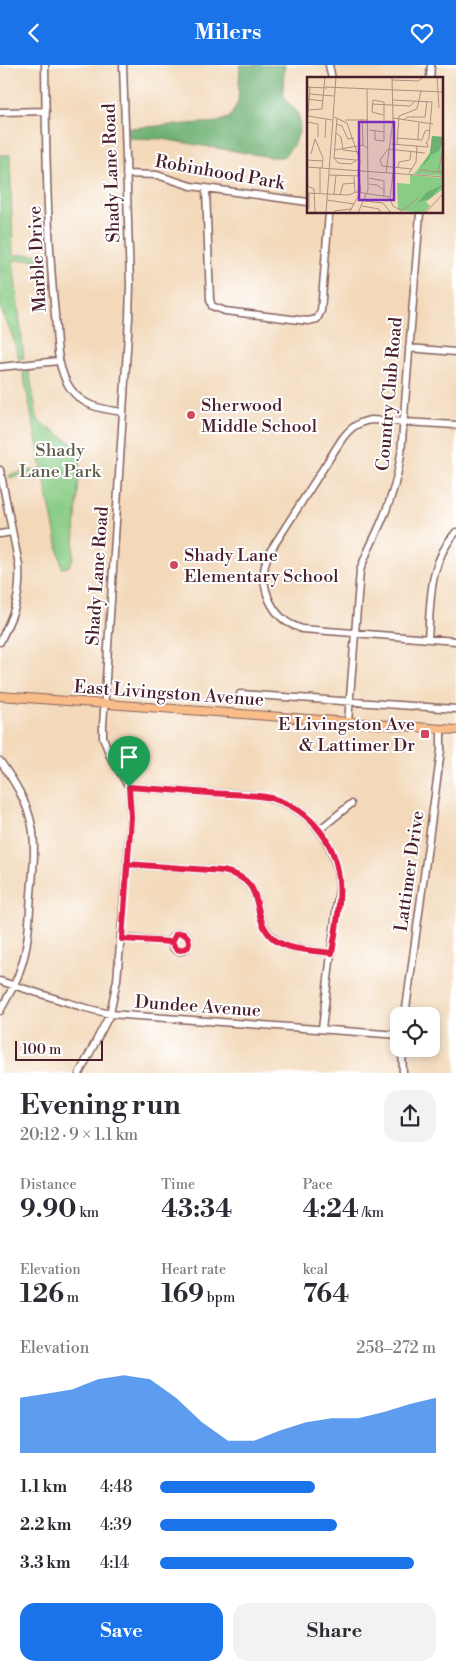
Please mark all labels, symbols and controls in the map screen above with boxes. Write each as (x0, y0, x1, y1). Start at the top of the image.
icon: back (20, 19, 48, 47)
text: Milers (194, 19, 262, 46)
icon: heart (408, 19, 436, 47)
inset map (307, 77, 444, 214)
street label: Shady Lane Road (98, 102, 125, 243)
street label: Robinhood Park (153, 150, 288, 196)
street label: Marble Drive (23, 205, 52, 313)
street label: Country Club Road (371, 315, 408, 472)
place label: Sherwood Middle School (201, 394, 318, 438)
marker: Sherwood Middle School (185, 409, 197, 421)
park label: Shady Lane Park (19, 439, 103, 483)
street label: Shady Lane Road (81, 505, 114, 646)
place label: Shady Lane Elementary School (184, 544, 339, 588)
marker: Shady Lane Elementary School (168, 559, 180, 571)
street label: East Livingston Avenue (73, 675, 265, 712)
place label: E Livingston Ave & Lattimer Dr (278, 713, 415, 757)
marker: E Livingston Ave & Lattimer Dr (419, 728, 431, 740)
pin (108, 736, 150, 787)
icon: arrive (115, 743, 143, 771)
street label: Lattimer Drive (390, 809, 429, 933)
street label: Dundee Avenue (134, 991, 262, 1022)
map controls (390, 1007, 440, 1057)
button: locate (390, 1007, 440, 1057)
scale bar (15, 1039, 102, 1062)
text: 100 m (22, 1041, 61, 1059)
text: Evening run (20, 1088, 181, 1123)
button: share (384, 1090, 436, 1142)
text: 20:12 · 9 × 1.1 km (20, 1125, 138, 1145)
text: Distance (20, 1176, 77, 1194)
text: Time (161, 1176, 195, 1194)
text: Pace (303, 1176, 333, 1194)
text: 9.90 (20, 1194, 77, 1225)
text: 43:34 (161, 1194, 232, 1225)
text: 4:24 (303, 1194, 359, 1225)
text: km (77, 1204, 99, 1222)
text: /km (359, 1204, 384, 1222)
text: Elevation (20, 1261, 81, 1279)
text: Heart rate (161, 1261, 226, 1279)
text: kcal (303, 1261, 328, 1279)
text: 126 (20, 1279, 64, 1310)
text: 169 (161, 1279, 204, 1310)
text: 764 (303, 1279, 349, 1310)
text: m (64, 1289, 79, 1307)
text: bpm (204, 1289, 235, 1307)
text: Elevation (20, 1338, 89, 1358)
text: 258–272 m (356, 1338, 436, 1358)
text: 1.1 km (20, 1477, 67, 1497)
text: 4:48 (100, 1477, 132, 1497)
text: 2.2 km (20, 1515, 71, 1535)
text: 4:39 (100, 1515, 132, 1535)
text: 3.3 km (20, 1553, 71, 1573)
text: 4:14 (100, 1553, 129, 1573)
button: Save (20, 1603, 223, 1661)
button: Share (233, 1603, 436, 1661)

